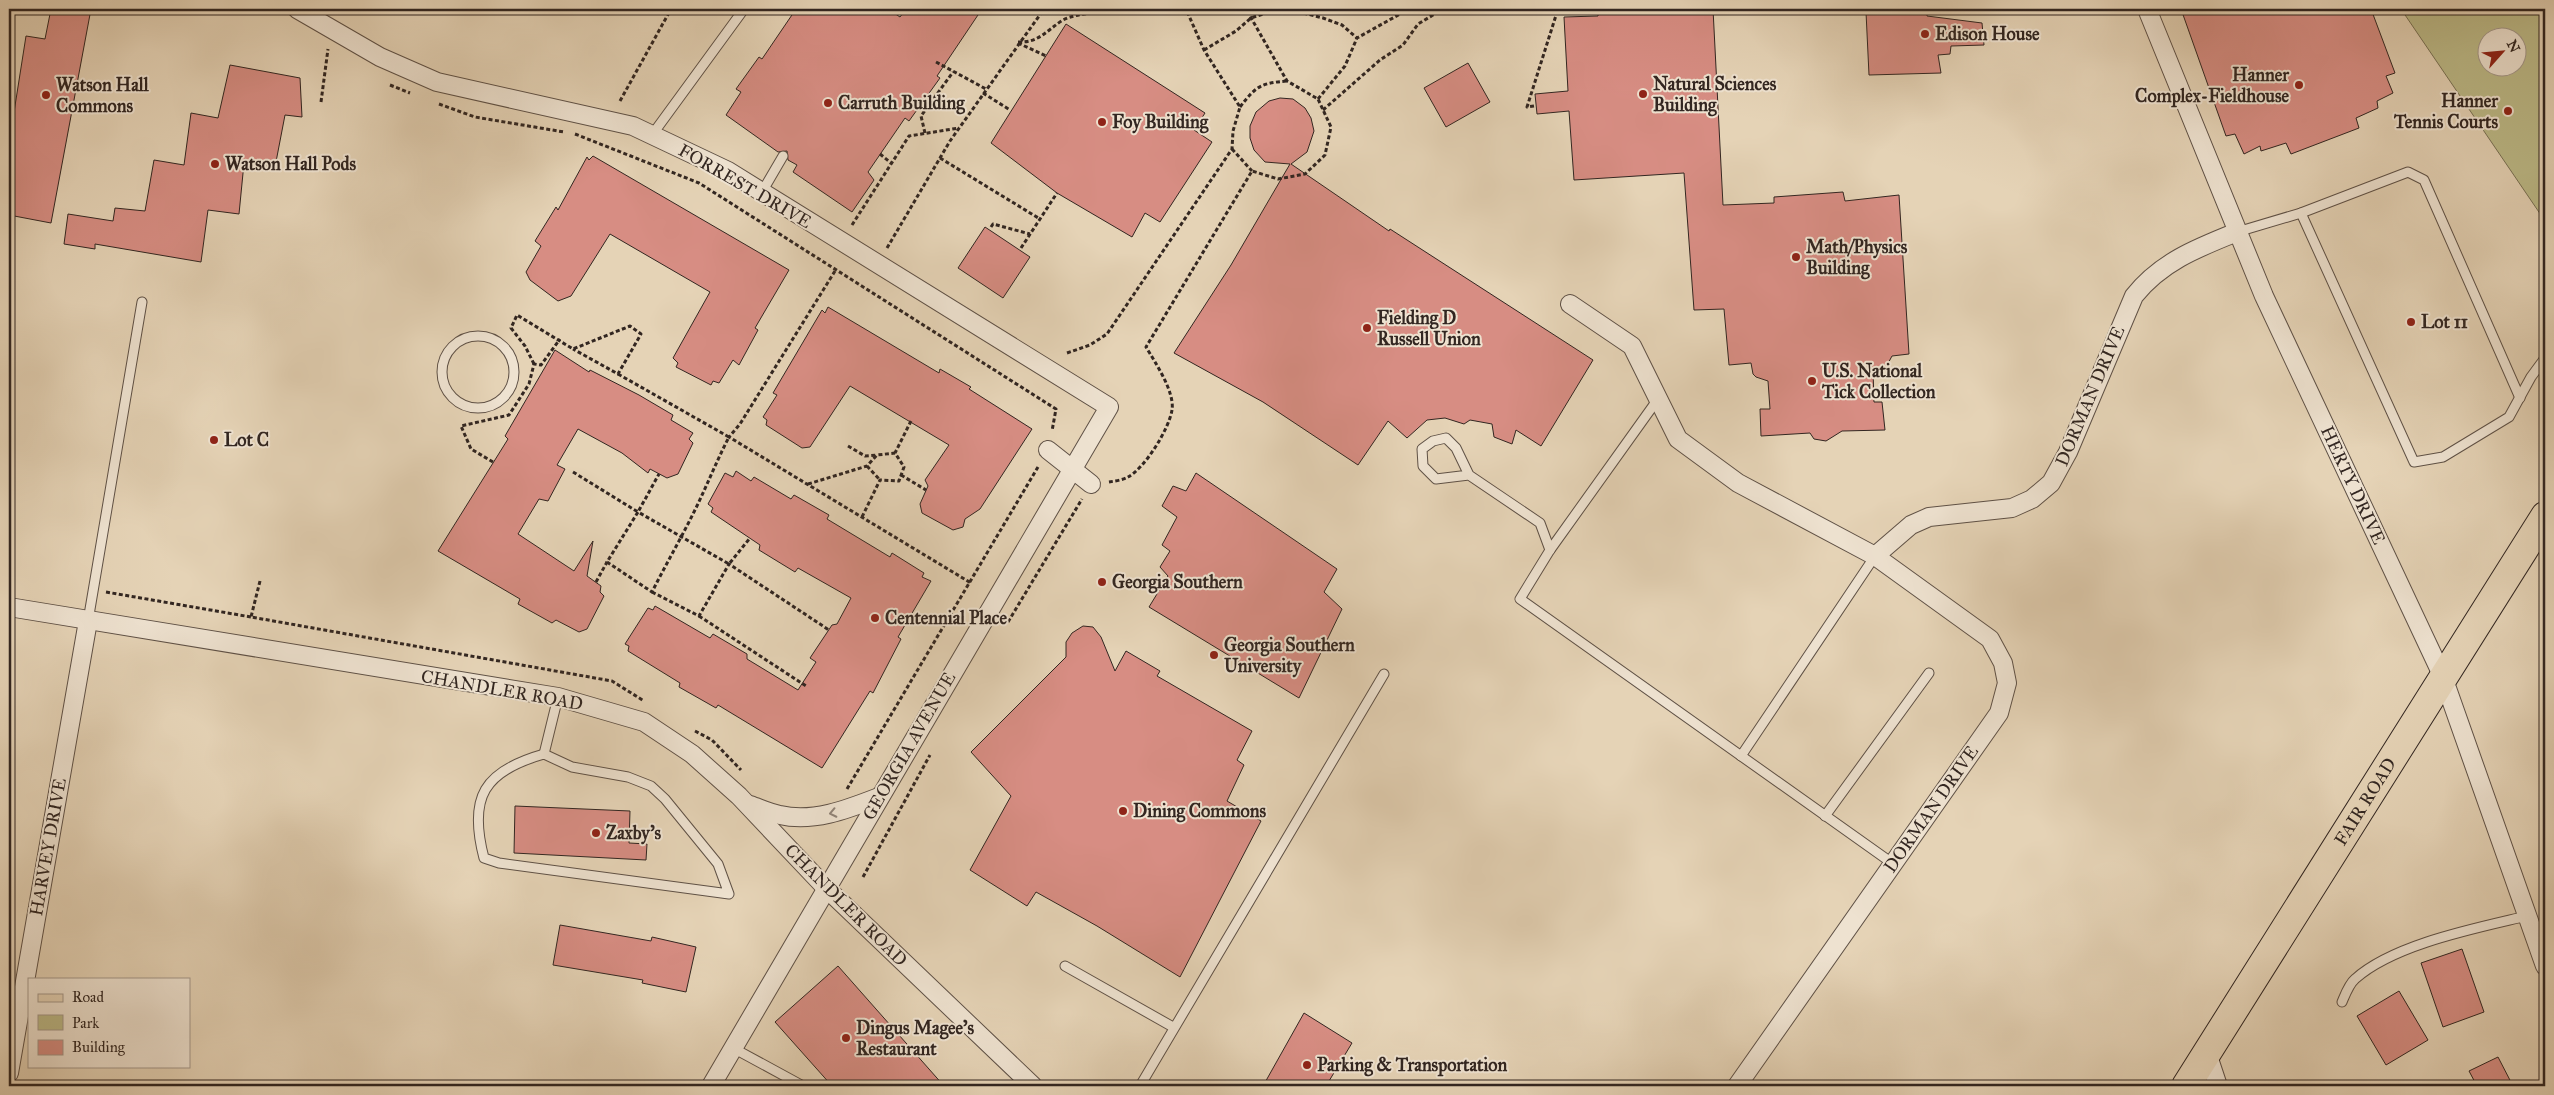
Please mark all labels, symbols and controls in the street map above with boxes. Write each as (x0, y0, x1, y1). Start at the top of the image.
place label: Edison House (1935, 23, 2040, 45)
marker: Edison House (1919, 28, 1931, 40)
north arrow (2476, 28, 2526, 78)
text: N (2503, 37, 2523, 56)
place label: Hanner Complex-Fieldhouse (2135, 64, 2290, 108)
place label: Natural Sciences Building (1653, 73, 1777, 117)
place label: Watson Hall Commons (56, 74, 150, 117)
marker: Hanner Complex-Fieldhouse (2293, 79, 2305, 91)
marker: Natural Sciences Building (1637, 88, 1649, 100)
marker: Watson Hall Commons (40, 89, 52, 101)
place label: Hanner Tennis Courts (2393, 90, 2499, 133)
place label: Carruth Building (838, 92, 965, 115)
marker: Carruth Building (822, 97, 834, 109)
marker: Hanner Tennis Courts (2502, 105, 2514, 117)
place label: Foy Building (1112, 111, 1209, 134)
marker: Foy Building (1096, 116, 1108, 128)
street label: FORREST DRIVE (675, 139, 815, 233)
place label: Watson Hall Pods (225, 153, 356, 175)
marker: Watson Hall Pods (209, 158, 221, 170)
place label: Math/Physics Building (1806, 236, 1908, 280)
marker: Math/Physics Building (1790, 251, 1802, 263)
place label: Fielding D Russell Union (1377, 307, 1481, 350)
place label: Lot 11 (2421, 311, 2468, 333)
marker: Lot 11 (2405, 316, 2417, 328)
marker: Fielding D Russell Union (1361, 322, 1373, 334)
street label: DORMAN DRIVE (2051, 323, 2129, 469)
place label: U.S. National Tick Collection (1821, 360, 1936, 403)
marker: U.S. National Tick Collection (1806, 375, 1818, 387)
street label: HERTY DRIVE (2316, 422, 2390, 548)
place label: Lot C (224, 429, 269, 451)
marker: Lot C (208, 434, 220, 446)
place label: Georgia Southern (1112, 571, 1243, 594)
marker: Georgia Southern (1096, 576, 1108, 588)
place label: Centennial Place (885, 607, 1007, 629)
marker: Centennial Place (869, 612, 881, 624)
place label: Georgia Southern University (1224, 634, 1355, 678)
marker: Georgia Southern University (1208, 649, 1220, 661)
street label: CHANDLER ROAD (419, 665, 585, 715)
street label: GEORGIA AVENUE (858, 668, 960, 824)
street label: DORMAN DRIVE (1879, 741, 1983, 877)
street label: FAIR ROAD (2329, 754, 2401, 850)
street label: HARVEY DRIVE (25, 776, 71, 918)
place label: Dining Commons (1133, 800, 1266, 823)
marker: Dining Commons (1117, 805, 1129, 817)
one-way arrow (829, 807, 838, 818)
place label: Zaxby's (606, 822, 661, 845)
marker: Zaxby's (590, 827, 602, 839)
street label: CHANDLER ROAD (780, 839, 912, 971)
legend (28, 978, 190, 1068)
text: Road (72, 988, 104, 1006)
text: Park (72, 1014, 99, 1032)
place label: Dingus Magee's Restaurant (856, 1017, 974, 1060)
marker: Dingus Magee's Restaurant (840, 1032, 852, 1044)
text: Building (72, 1038, 126, 1056)
place label: Parking & Transportation (1317, 1054, 1508, 1077)
marker: Parking & Transportation (1301, 1059, 1313, 1071)

